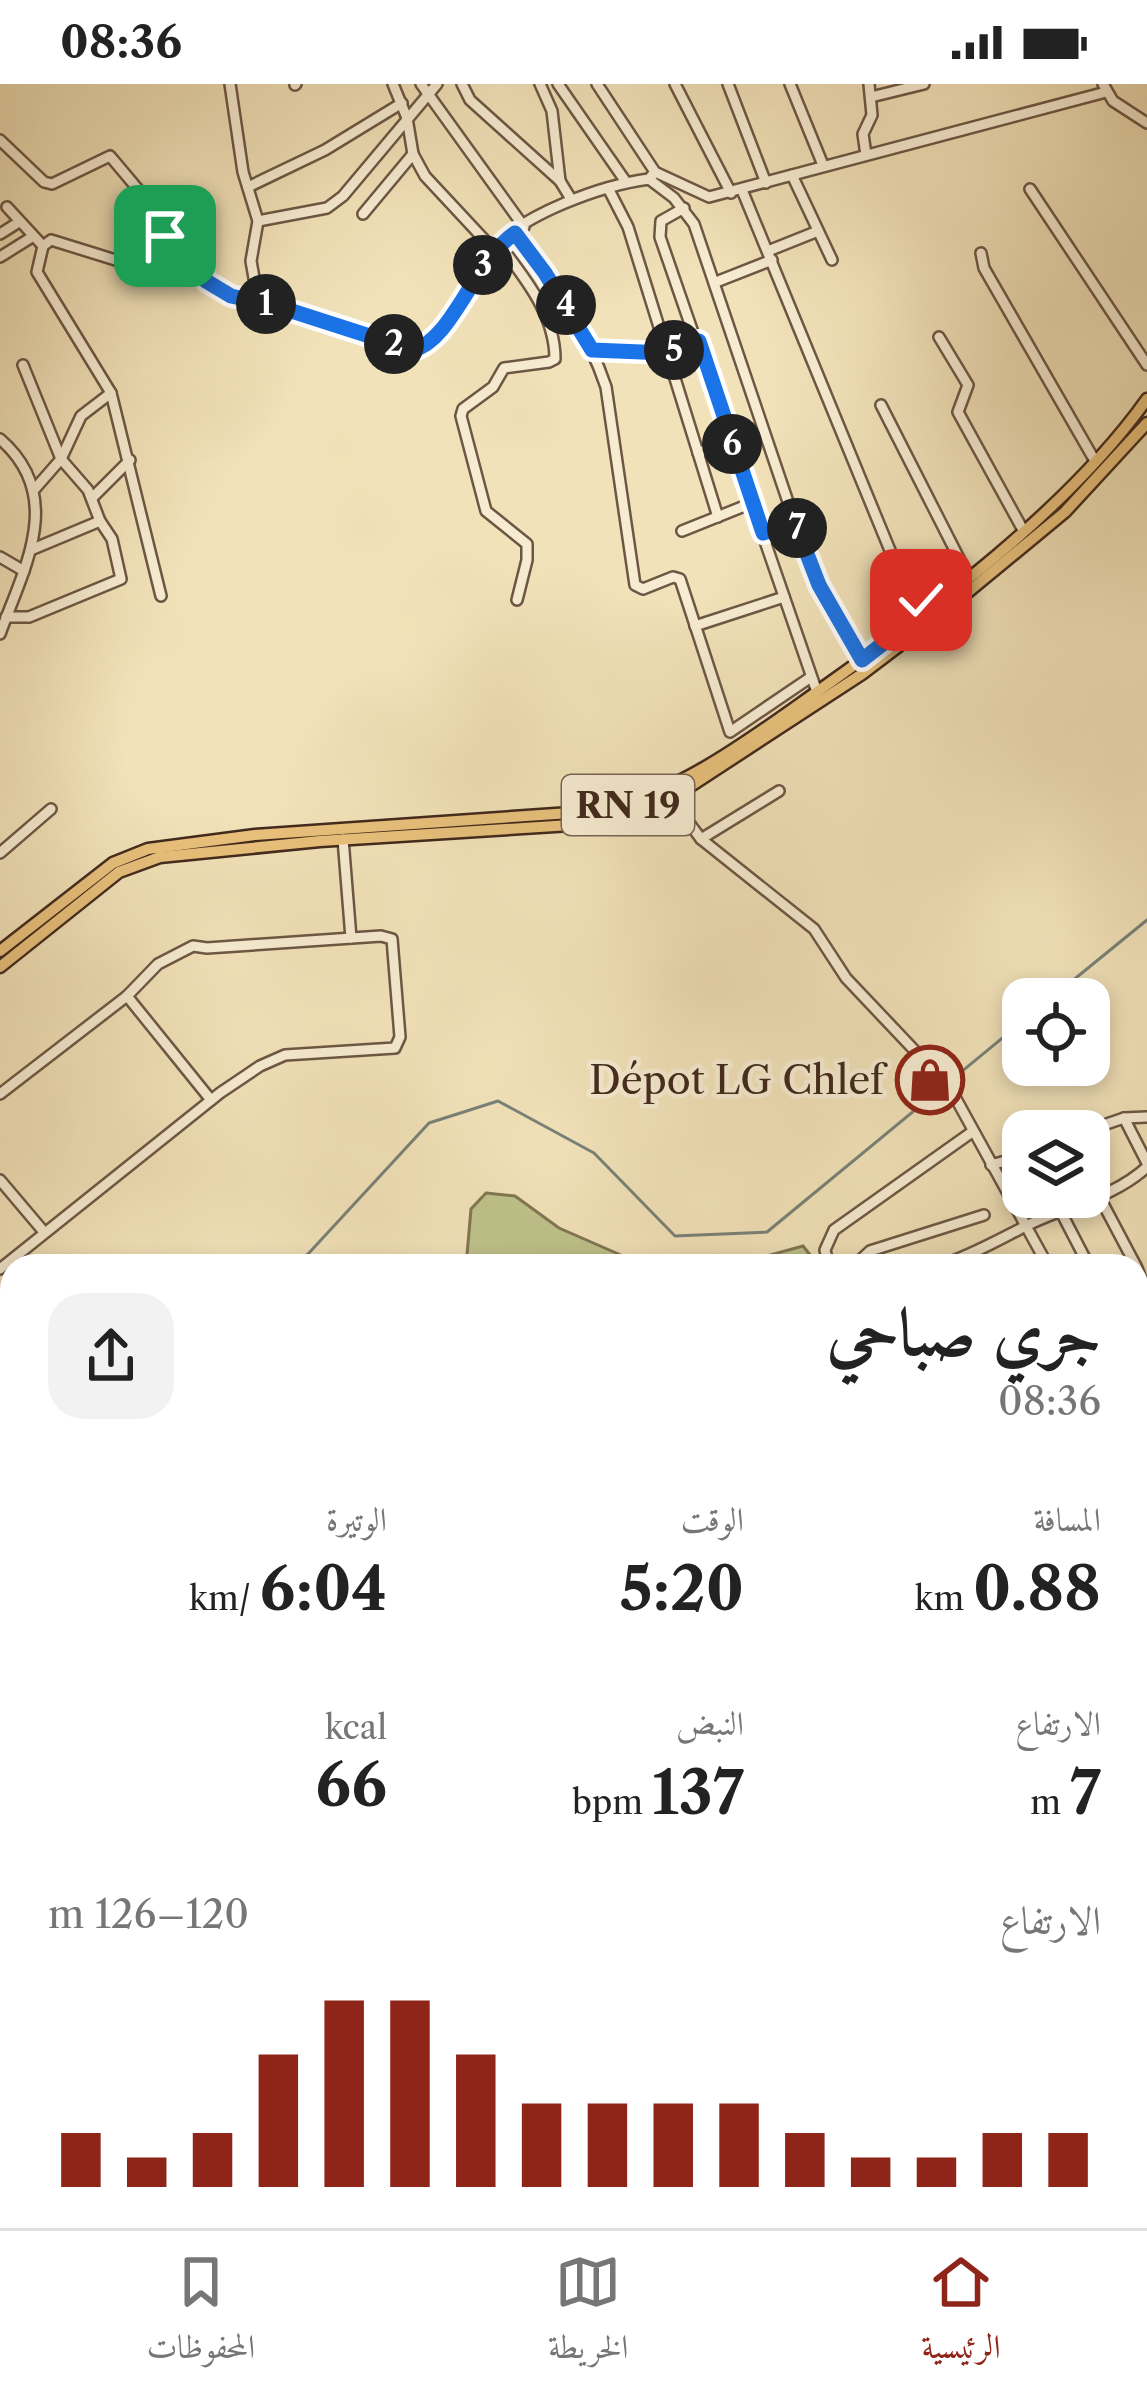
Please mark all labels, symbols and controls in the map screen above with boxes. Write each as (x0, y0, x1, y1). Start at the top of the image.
text: 08:36 (60, 14, 182, 70)
pin (114, 185, 216, 287)
icon: arrive (132, 203, 198, 269)
pin: 3 (453, 235, 513, 295)
text: 3 (474, 244, 492, 285)
pin: 1 (236, 274, 296, 334)
pin: 4 (536, 275, 596, 335)
text: 1 (259, 283, 273, 324)
text: 4 (556, 284, 576, 325)
pin: 2 (364, 314, 424, 374)
pin: 5 (644, 320, 704, 380)
text: 2 (384, 323, 404, 364)
text: 5 (665, 329, 683, 370)
pin: 6 (702, 414, 762, 474)
text: 6 (722, 423, 742, 464)
pin: 7 (767, 498, 827, 558)
text: 7 (788, 507, 806, 548)
pin (870, 549, 972, 651)
icon: check (888, 567, 954, 633)
road number: RN 19 (562, 775, 694, 835)
map controls (1002, 978, 1110, 1218)
button: locate (1002, 978, 1110, 1086)
shop icon: Dépot LG Chlef (895, 1045, 965, 1115)
place label: Dépot LG Chlef (589, 1056, 888, 1104)
button: layers (1002, 1110, 1110, 1218)
text: جري صباحي (827, 1291, 1101, 1372)
button: share (48, 1293, 174, 1419)
text: 08:36 (998, 1377, 1101, 1425)
text: الوتيرة (326, 1499, 387, 1540)
text: الوقت (681, 1499, 744, 1540)
text: المسافة (1034, 1499, 1101, 1540)
text: 6:04 (260, 1552, 387, 1626)
text: 5:20 (619, 1552, 744, 1626)
text: 0.88 (973, 1552, 1101, 1626)
text: /km (189, 1578, 260, 1619)
text: km (914, 1578, 973, 1619)
text: النبض (676, 1703, 744, 1744)
text: الارتفاع (1015, 1703, 1101, 1744)
text: kcal (325, 1707, 387, 1748)
text: 66 (315, 1748, 387, 1822)
text: 137 (652, 1756, 744, 1830)
text: 7 (1070, 1756, 1101, 1830)
text: bpm (572, 1782, 652, 1823)
text: m (1030, 1782, 1070, 1823)
text: 120–126 m (48, 1890, 249, 1938)
text: الارتفاع (1000, 1896, 1101, 1944)
tab: المحفوظات (146, 2249, 255, 2379)
tab: الخريطة (548, 2249, 628, 2379)
tab: الرئيسية (921, 2249, 1001, 2379)

